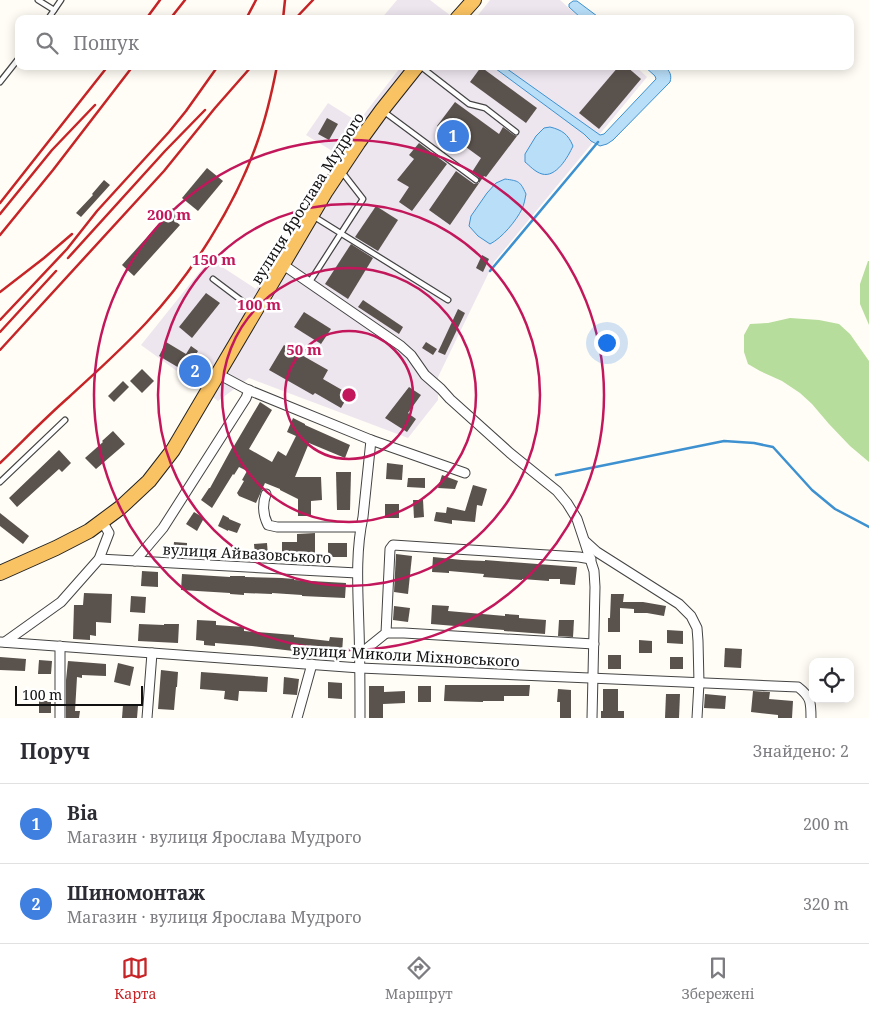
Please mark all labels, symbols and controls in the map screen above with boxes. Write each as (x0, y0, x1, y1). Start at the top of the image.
search box (15, 15, 854, 70)
icon: search (33, 29, 61, 57)
text: Пошук (73, 30, 139, 56)
street label: вулиця Ярослава Мудрого (246, 108, 368, 288)
pin: 1 (437, 117, 469, 155)
text: 200 m (147, 204, 191, 224)
text: 150 m (192, 249, 236, 269)
text: 100 m (237, 294, 281, 314)
your location (594, 330, 620, 356)
text: 50 m (286, 339, 322, 359)
pin: 2 (179, 352, 211, 390)
centre of rings (340, 386, 358, 404)
street label: вулиця Айвазовського (162, 539, 332, 567)
street label: вулиця Миколи Міхновського (292, 639, 520, 671)
map controls (809, 658, 854, 703)
button: locate (809, 658, 854, 703)
scale bar (15, 683, 142, 706)
text: 100 m (22, 685, 62, 704)
text: Поруч (20, 737, 90, 765)
text: Знайдено: 2 (753, 740, 849, 762)
text: Віа (67, 800, 98, 826)
text: 1 (31, 813, 41, 835)
text: 200 m (803, 813, 849, 835)
text: Магазин · вулиця Ярослава Мудрого (67, 826, 361, 848)
text: Шиномонтаж (67, 880, 205, 906)
text: 2 (31, 893, 41, 915)
text: 320 m (803, 893, 849, 915)
text: Магазин · вулиця Ярослава Мудрого (67, 906, 361, 928)
tab: Карта (114, 954, 156, 1003)
tab: Маршрут (385, 954, 453, 1003)
tab: Збережені (681, 954, 755, 1003)

